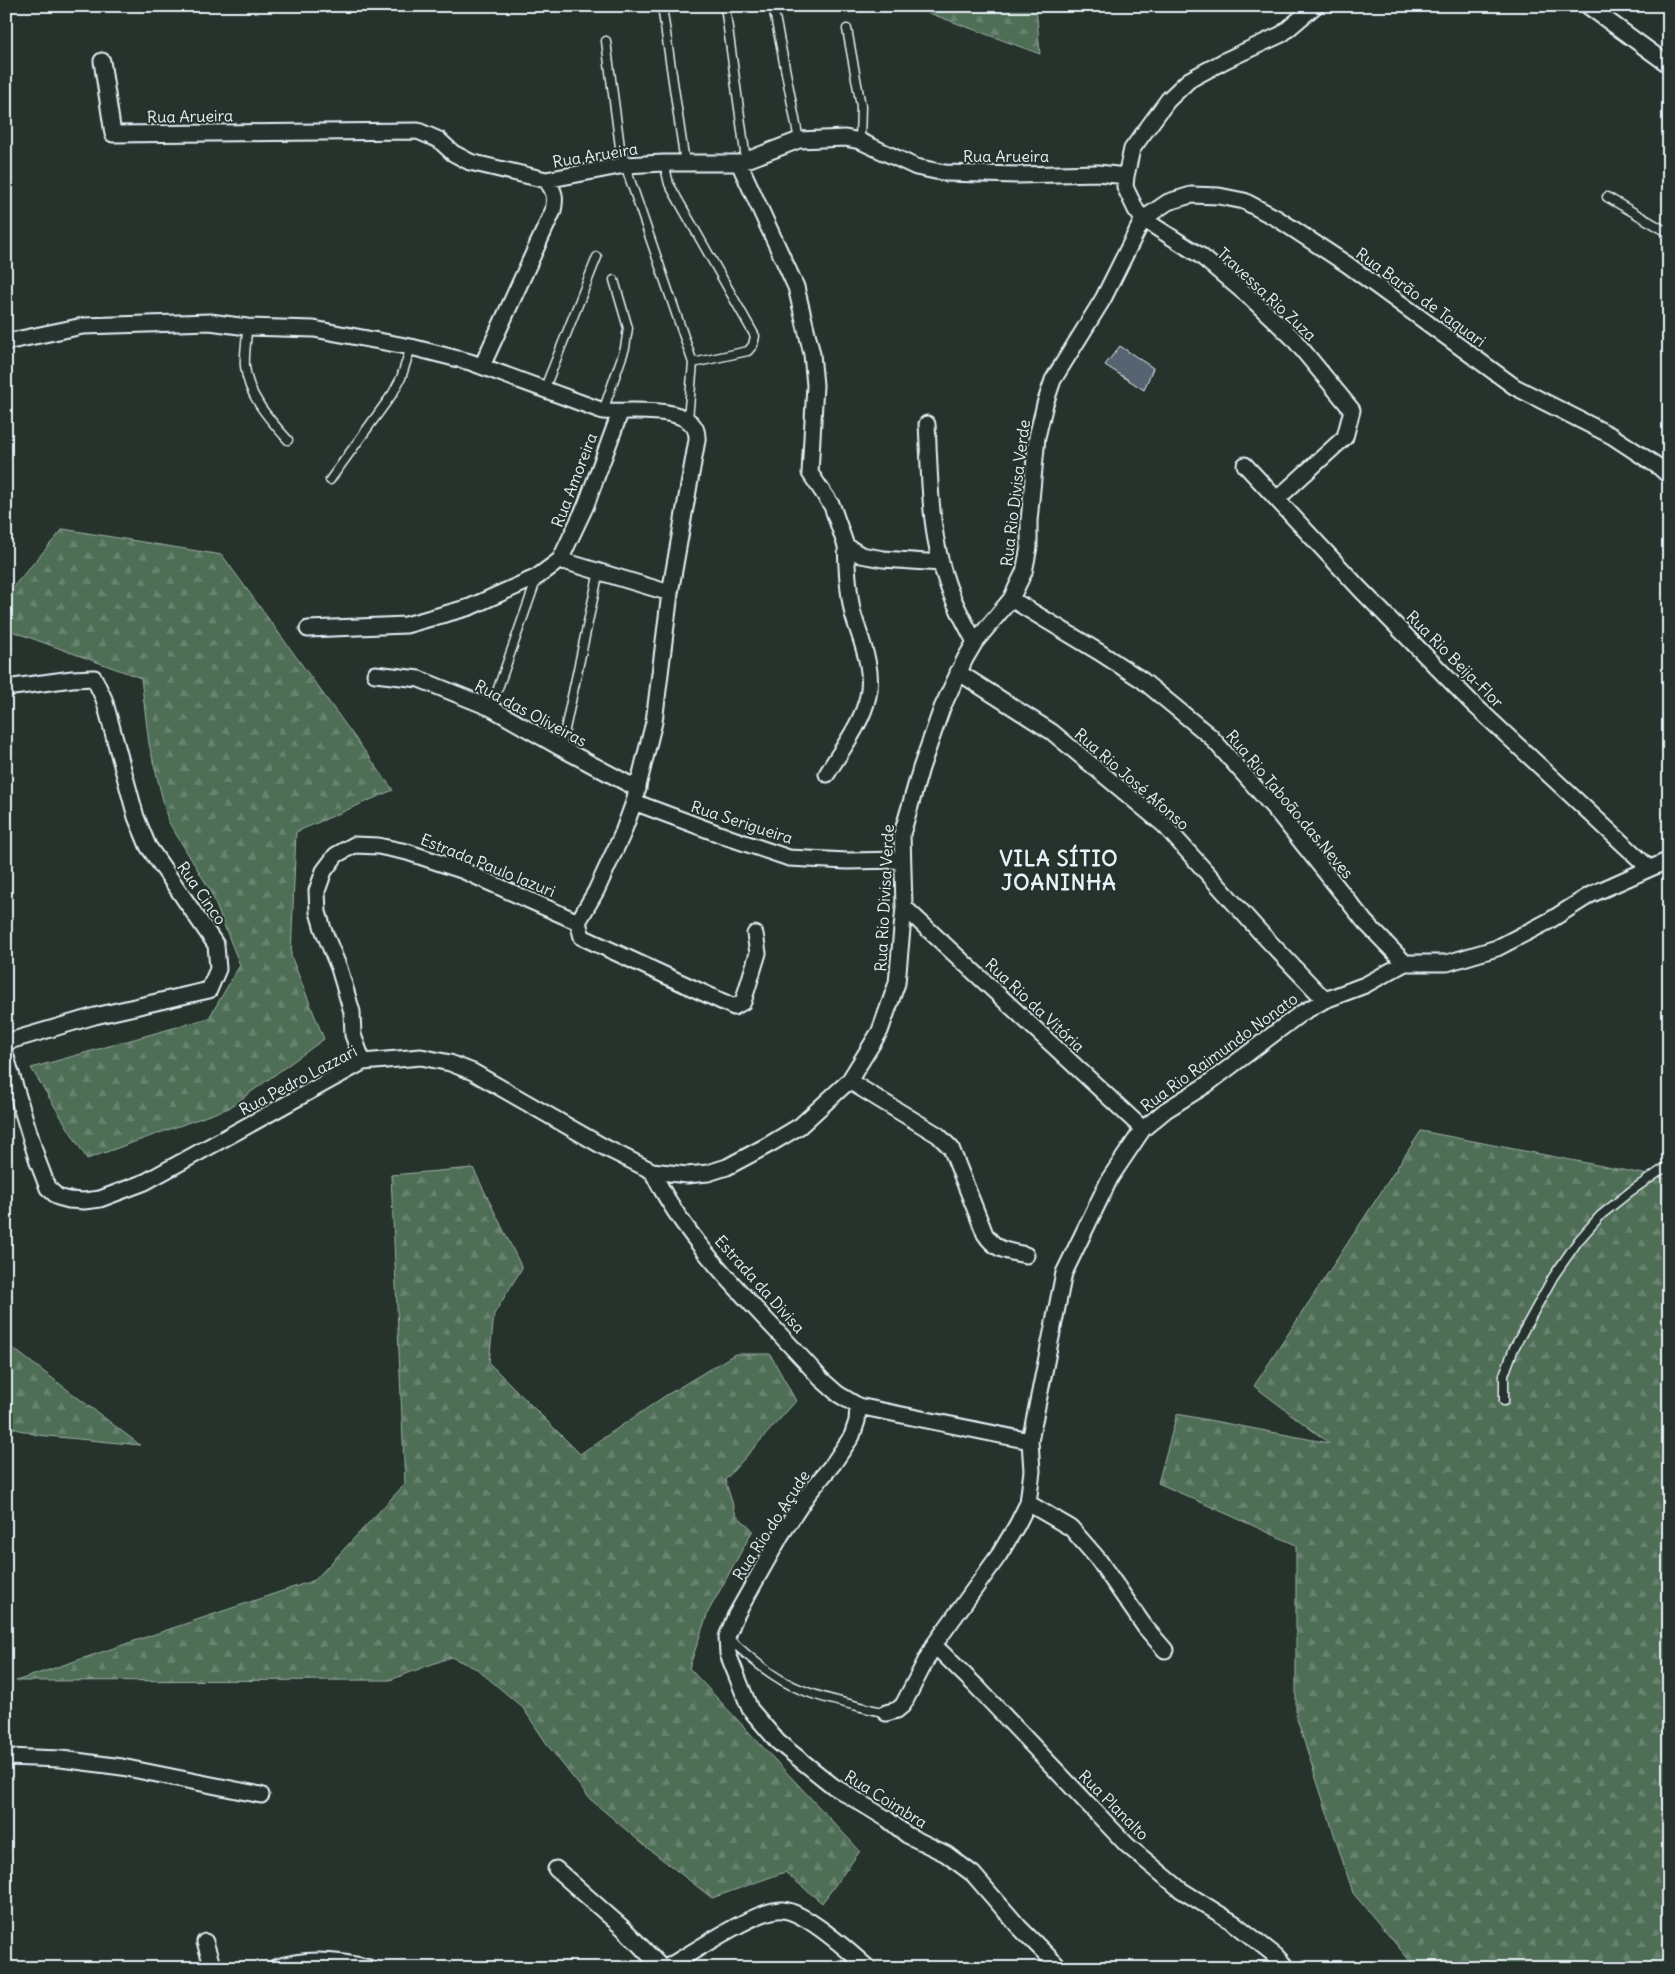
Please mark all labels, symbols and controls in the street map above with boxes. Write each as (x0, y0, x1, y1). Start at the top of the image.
street label: Rua Arueira (147, 105, 233, 127)
street label: Rua Arueira (551, 138, 639, 172)
street label: Rua Arueira (963, 146, 1049, 166)
street label: Travessa Rio Zuza (1213, 243, 1321, 345)
street label: Rua Barão de Taquari (1352, 243, 1490, 351)
street label: Rua Rio Divisa Verde (996, 418, 1034, 568)
street label: Rua Amoreira (547, 430, 601, 530)
street label: Rua Rio Beija-Flor (1402, 606, 1508, 712)
street label: Rua das Oliveiras (471, 675, 591, 751)
street label: Rua Rio José Afonso (1071, 724, 1193, 834)
street label: Rua Rio Taboão das Neves (1222, 726, 1358, 882)
street label: Rua Serigueira (689, 796, 795, 848)
street label: Rua Rio Divisa Verde (870, 824, 898, 972)
street label: Estrada Paulo lazuri (418, 829, 558, 901)
district label: VILA SÍTIO JOANINHA (999, 844, 1119, 896)
street label: Rua Cinco (173, 857, 231, 929)
street label: Rua Rio da Vitória (981, 954, 1089, 1056)
street label: Rua Rio Raimundo Nonato (1137, 988, 1301, 1116)
street label: Rua Pedro Lazzari (236, 1040, 360, 1120)
street label: Estrada da Divisa (711, 1231, 809, 1337)
street label: Rua Rio do Açude (728, 1466, 814, 1584)
street label: Rua Coimbra (841, 1766, 931, 1832)
street label: Rua Planalto (1075, 1766, 1153, 1844)

